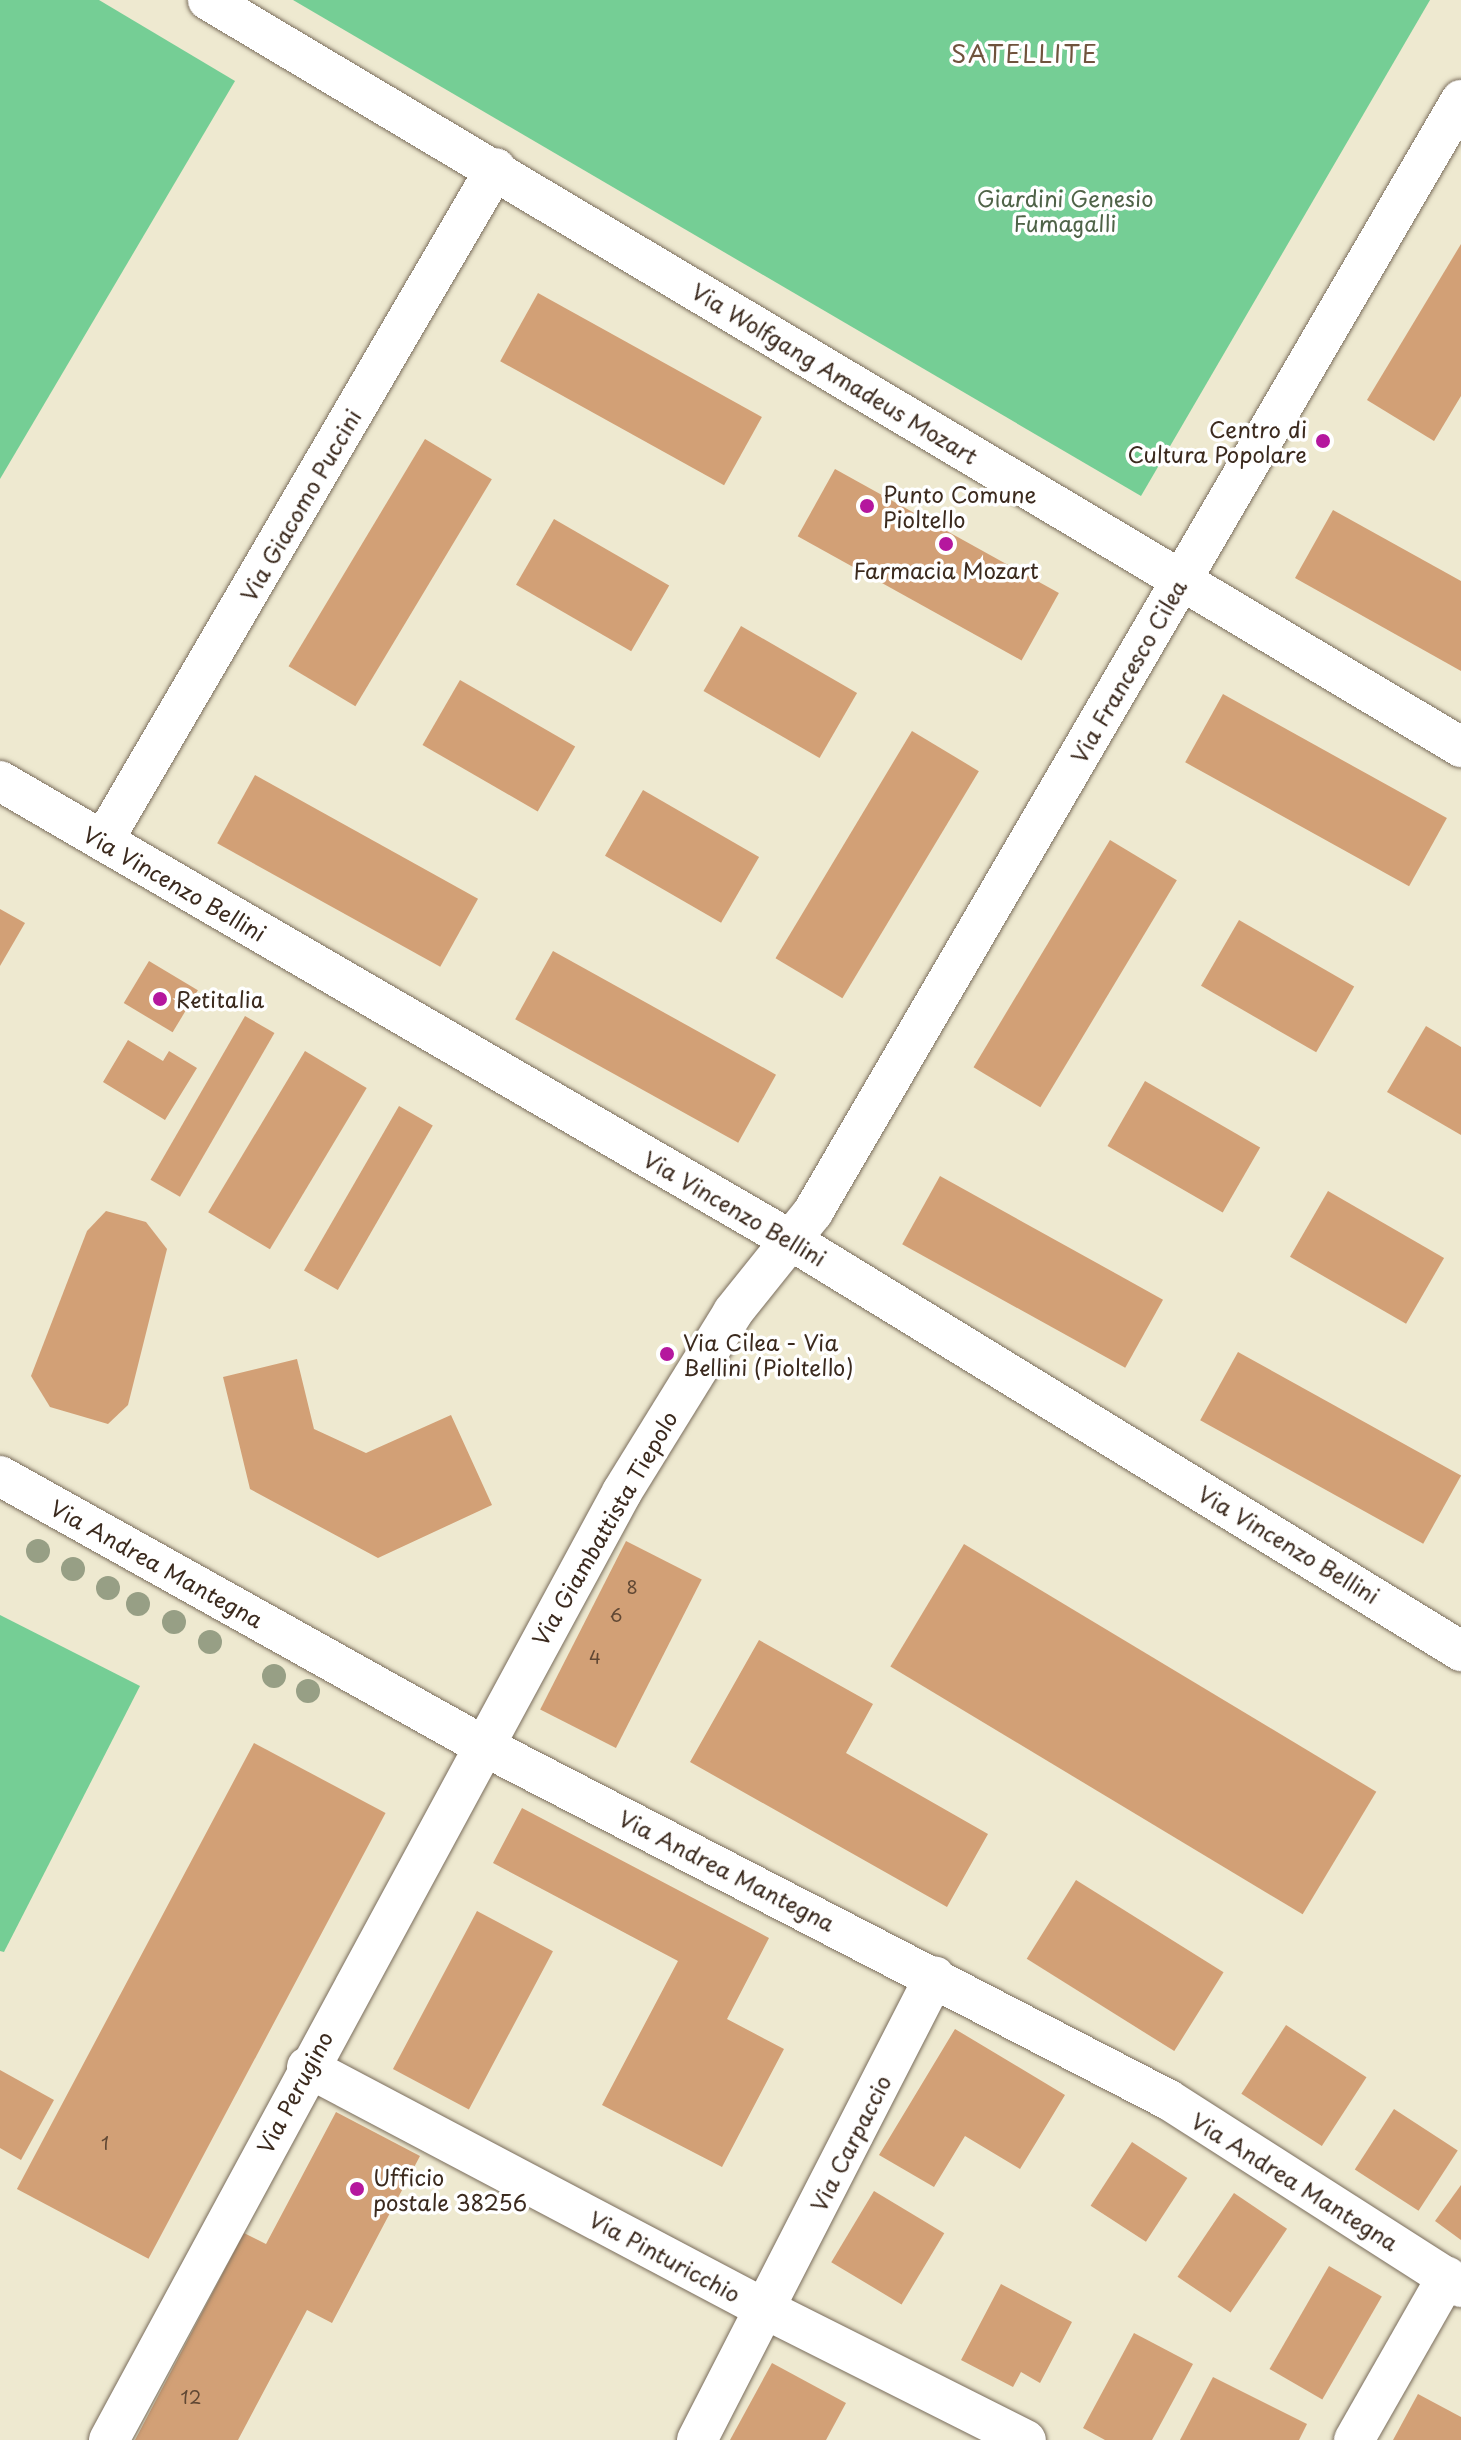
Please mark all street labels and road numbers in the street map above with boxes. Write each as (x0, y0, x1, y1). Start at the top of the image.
street label: Via Wolfgang Amadeus Mozart (688, 278, 982, 468)
street label: Via Giacomo Puccini (234, 404, 366, 606)
street label: Via Francesco Cilea (1065, 574, 1191, 768)
street label: Via Vincenzo Bellini (80, 820, 270, 946)
street label: Via Vincenzo Bellini (640, 1145, 830, 1271)
street label: Via Giambattista Tiepolo (526, 1407, 682, 1649)
street label: Via Vincenzo Bellini (1194, 1480, 1384, 1608)
street label: Via Andrea Mantegna (47, 1494, 267, 1632)
street label: Via Andrea Mantegna (615, 1804, 839, 1936)
street label: Via Perugino (251, 2027, 337, 2157)
street label: Via Carpaccio (804, 2070, 896, 2216)
street label: Via Andrea Mantegna (1188, 2107, 1402, 2255)
street label: Via Pinturicchio (585, 2205, 745, 2307)

